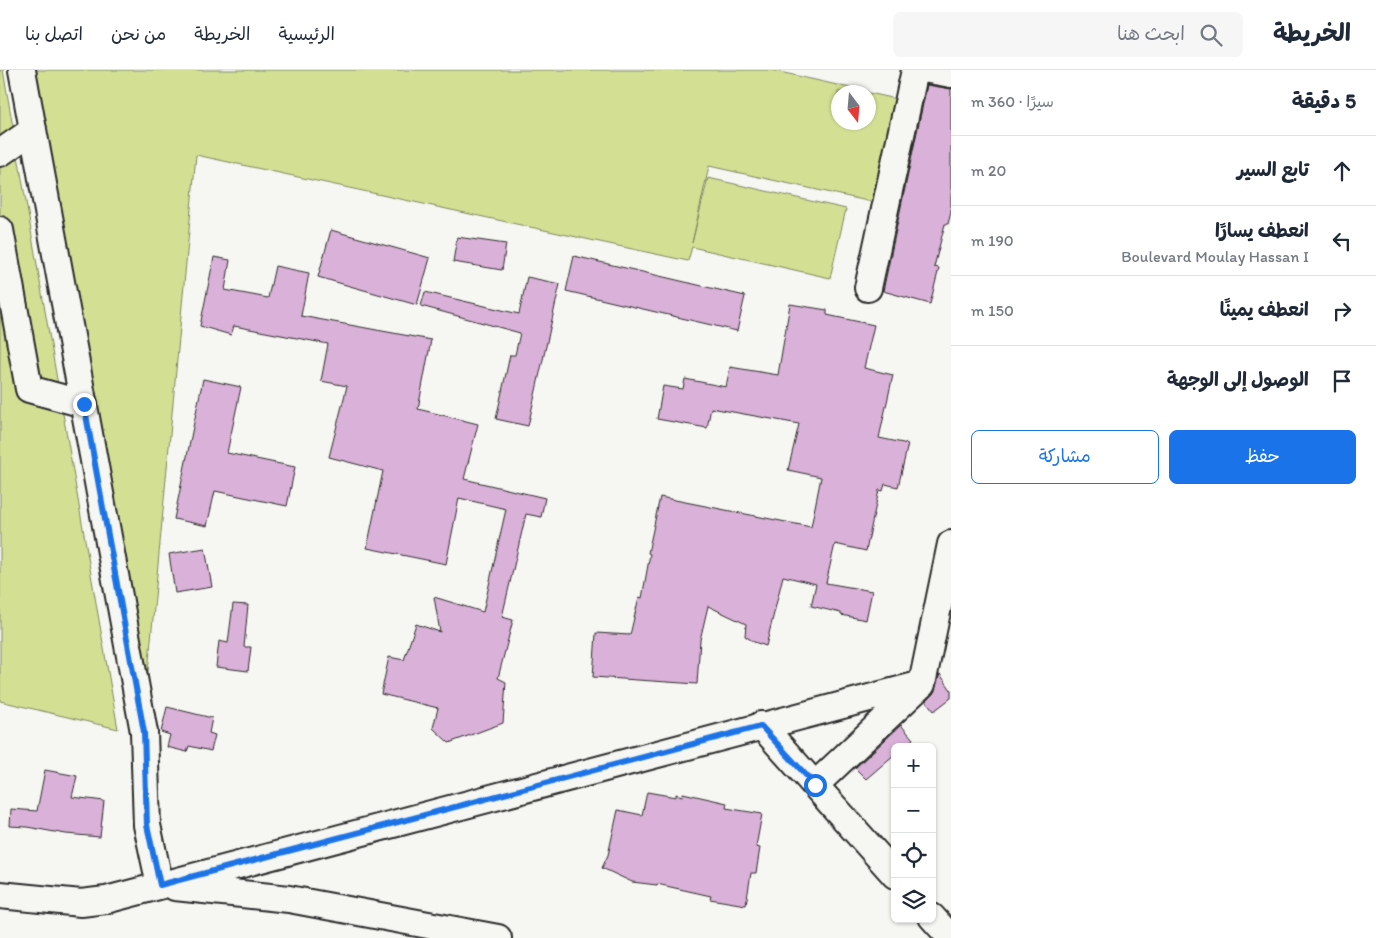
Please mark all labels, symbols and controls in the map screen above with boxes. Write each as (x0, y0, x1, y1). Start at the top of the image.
search box (893, 12, 1243, 57)
text: الخريطة (1273, 18, 1351, 47)
icon: search (1197, 21, 1225, 49)
text: ابحث هنا (1117, 22, 1185, 45)
text: اتصل بنا (25, 23, 83, 45)
text: من نحن (111, 23, 166, 45)
text: الخريطة (194, 23, 251, 45)
text: الرئيسية (279, 23, 335, 45)
north arrow (831, 85, 876, 130)
text: 5 دقيقة (1292, 88, 1356, 113)
text: سيرًا · 360 m (971, 92, 1054, 111)
icon: ahead (1328, 157, 1356, 185)
text: تابع السير (1237, 158, 1309, 181)
text: 20 m (971, 161, 1006, 180)
text: انعطف يسارًا (1215, 219, 1309, 242)
icon: left (1328, 227, 1356, 255)
text: 190 m (971, 231, 1014, 250)
text: Boulevard Moulay Hassan I (1121, 247, 1309, 266)
icon: right (1328, 297, 1356, 325)
text: انعطف يمينًا (1220, 298, 1309, 321)
text: 150 m (971, 301, 1014, 320)
icon: arrive (1328, 367, 1356, 395)
text: الوصول إلى الوجهة (1167, 368, 1309, 391)
route end (73, 393, 96, 416)
button: مشاركة (971, 430, 1159, 484)
button: حفظ (1169, 430, 1356, 484)
map controls (891, 743, 936, 923)
button: + (891, 743, 936, 788)
route start (804, 774, 827, 797)
button: − (891, 788, 936, 833)
button: locate (891, 833, 936, 878)
button: layers (891, 878, 936, 923)

